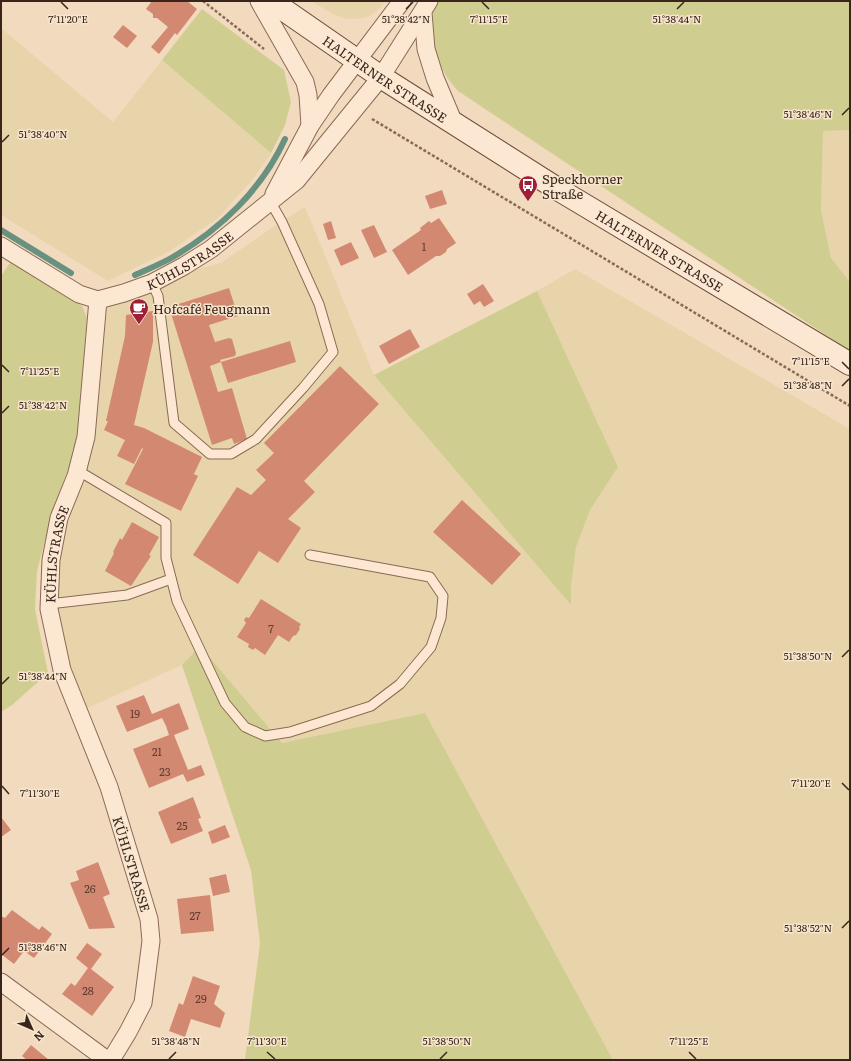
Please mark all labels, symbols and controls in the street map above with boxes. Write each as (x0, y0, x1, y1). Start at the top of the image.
text: 7°11'20"E (48, 11, 88, 26)
text: 51°38'42"N (382, 11, 430, 26)
text: 7°11'15"E (470, 11, 508, 26)
text: 51°38'44"N (653, 11, 701, 26)
street label: HALTERNER STRASSE (319, 30, 451, 126)
text: 51°38'46"N (784, 106, 832, 121)
text: 51°38'40"N (18, 126, 68, 141)
place label: Speckhorner Straße (542, 169, 623, 203)
bus stop icon: Speckhorner Straße (517, 174, 539, 202)
street label: HALTERNER STRASSE (592, 205, 727, 296)
street label: KÜHLSTRASSE (144, 226, 237, 294)
house number: 1 (422, 238, 427, 254)
cafe icon: Hofcafé Feugmann (128, 297, 150, 325)
place label: Hofcafé Feugmann (153, 299, 271, 318)
text: 7°11'15"E (792, 353, 830, 368)
text: 7°11'25"E (21, 363, 59, 378)
text: 51°38'48"N (784, 377, 832, 392)
text: 51°38'42"N (19, 397, 67, 412)
street label: KÜHLSTRASSE (40, 502, 73, 603)
house number: 7 (268, 620, 274, 636)
text: 51°38'50"N (784, 648, 832, 663)
text: 51°38'44"N (19, 668, 67, 683)
house number: 19 (130, 705, 140, 721)
house number: 21 (152, 743, 163, 759)
house number: 23 (159, 763, 171, 779)
text: 7°11'20"E (791, 775, 831, 790)
text: 7°11'30"E (20, 785, 60, 800)
street label: KÜHLSTRASSE (108, 814, 156, 914)
house number: 25 (176, 817, 188, 833)
house number: 26 (84, 880, 96, 896)
house number: 27 (189, 907, 201, 923)
text: 51°38'52"N (784, 920, 832, 935)
text: 51°38'46"N (19, 939, 67, 954)
house number: 28 (82, 982, 94, 998)
house number: 29 (195, 990, 207, 1006)
north arrow (12, 1009, 52, 1049)
text: N (31, 1028, 49, 1046)
text: 51°38'48"N (152, 1033, 200, 1048)
text: 7°11'30"E (247, 1033, 287, 1048)
text: 51°38'50"N (423, 1033, 471, 1048)
text: 7°11'25"E (670, 1033, 708, 1048)

